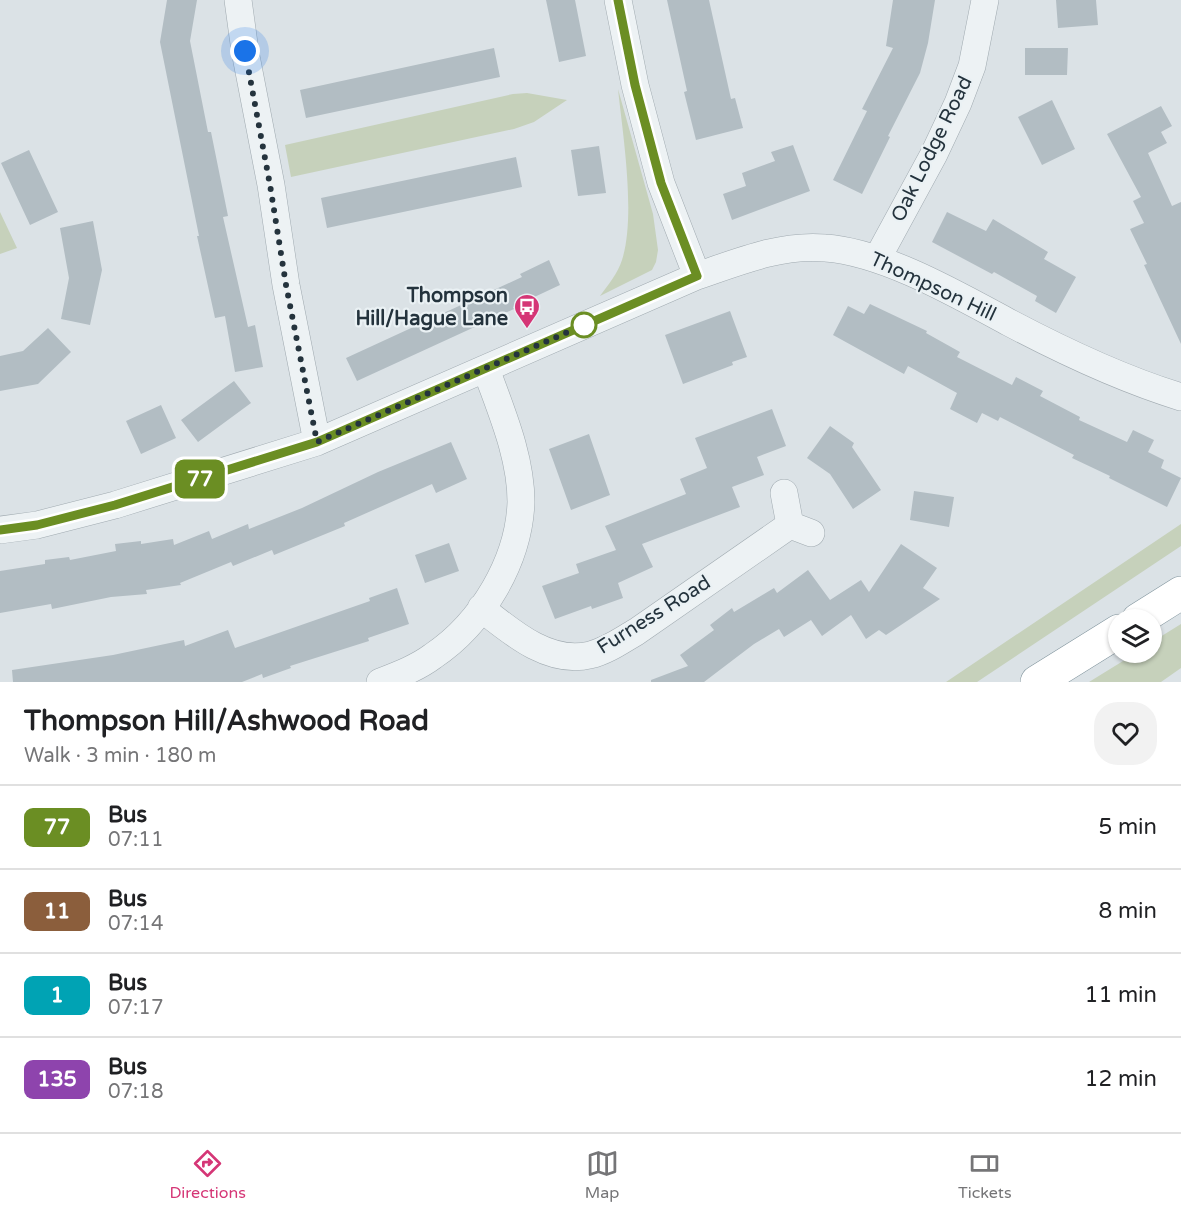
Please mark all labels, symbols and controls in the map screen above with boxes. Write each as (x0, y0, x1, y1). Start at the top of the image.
your location (230, 36, 260, 66)
street label: Oak Lodge Road (886, 72, 978, 226)
street label: Thompson Hill (866, 247, 1000, 327)
place label: Thompson Hill/Hague Lane (355, 284, 508, 331)
bus stop icon: Thompson Hill/Hague Lane (512, 292, 542, 330)
unlabelled marker (571, 312, 597, 338)
line badge: 77 (173, 460, 227, 498)
text: 77 (187, 467, 213, 492)
street label: Furness Road (593, 571, 715, 659)
map controls (1108, 609, 1162, 663)
button: layers (1108, 609, 1162, 663)
button: heart (1094, 702, 1157, 765)
text: Thompson Hill/Ashwood Road (24, 704, 429, 738)
text: Walk · 3 min · 180 m (24, 744, 216, 768)
text: Bus (108, 802, 147, 828)
text: 5 min (1098, 814, 1157, 840)
text: 77 (44, 815, 70, 840)
text: 07:11 (108, 828, 163, 852)
text: Bus (108, 886, 147, 912)
text: 8 min (1098, 898, 1157, 924)
text: 11 (44, 899, 70, 924)
text: 07:14 (108, 912, 163, 936)
text: Bus (108, 970, 147, 996)
text: 11 min (1085, 982, 1157, 1008)
text: 1 (50, 983, 64, 1008)
text: 07:17 (108, 996, 163, 1020)
text: Bus (108, 1054, 147, 1080)
text: 12 min (1085, 1066, 1157, 1092)
text: 135 (37, 1067, 77, 1092)
text: 07:18 (108, 1080, 163, 1104)
tab: Directions (169, 1147, 246, 1203)
tab: Map (585, 1147, 619, 1203)
tab: Tickets (958, 1147, 1012, 1203)

